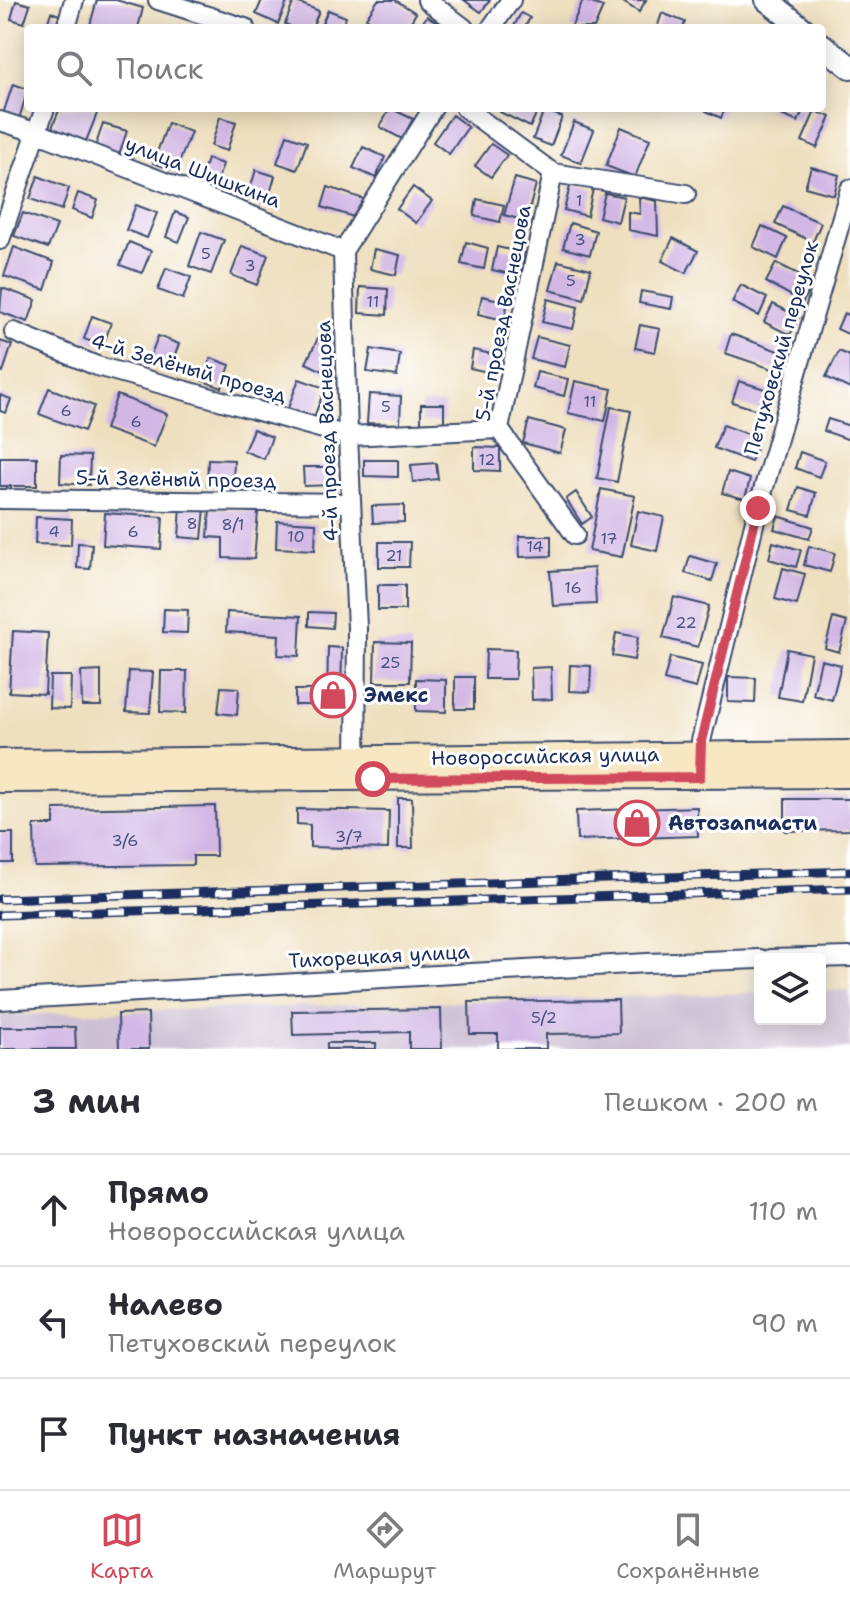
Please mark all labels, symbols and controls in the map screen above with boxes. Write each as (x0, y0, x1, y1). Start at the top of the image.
search box (24, 24, 826, 112)
icon: search (52, 46, 96, 90)
text: Поиск (116, 48, 204, 89)
street label: улица Шишкина (122, 130, 285, 214)
house number: 1 (576, 190, 582, 211)
street label: 5-й проезд Васнецова (469, 202, 537, 423)
house number: 3 (574, 229, 586, 250)
street label: Петуховский переулок (738, 237, 824, 458)
house number: 5 (201, 243, 211, 264)
house number: 3 (244, 255, 256, 276)
house number: 5 (566, 270, 576, 291)
house number: 11 (367, 291, 379, 312)
street label: 4-й проезд Васнецова (310, 319, 344, 542)
street label: 4-й Зелёный проезд (88, 328, 290, 408)
house number: 11 (584, 391, 596, 412)
house number: 5 (381, 396, 391, 417)
house number: 6 (60, 400, 72, 421)
house number: 6 (130, 411, 142, 432)
house number: 12 (478, 449, 496, 470)
street label: 5-й Зелёный проезд (76, 464, 277, 494)
route end (740, 490, 776, 526)
house number: 8 (186, 513, 198, 534)
house number: 8/1 (221, 514, 245, 535)
house number: 4 (48, 521, 60, 542)
house number: 6 (127, 521, 139, 542)
house number: 10 (287, 526, 305, 547)
house number: 17 (600, 528, 618, 549)
house number: 14 (526, 536, 544, 557)
house number: 21 (385, 545, 403, 566)
house number: 16 (564, 577, 582, 598)
house number: 22 (675, 612, 697, 633)
house number: 25 (380, 652, 400, 673)
shop icon: Эмекс (309, 671, 357, 719)
place label: Эмекс (364, 682, 428, 708)
street label: Новороссийская улица (431, 741, 660, 771)
route start (355, 761, 391, 797)
shop icon: Автозапчасти (613, 799, 661, 847)
place label: Автозапчасти (668, 810, 817, 836)
house number: 3/7 (335, 826, 363, 847)
house number: 3/6 (111, 830, 139, 851)
street label: Тихорецкая улица (288, 938, 471, 974)
map controls (754, 953, 826, 1025)
button: layers (754, 953, 826, 1025)
house number: 5/2 (531, 1007, 557, 1028)
text: 3 мин (32, 1078, 141, 1124)
text: Пешком · 200 m (604, 1084, 818, 1119)
text: Прямо (108, 1172, 209, 1213)
icon: ahead (32, 1188, 76, 1232)
text: 110 m (748, 1193, 818, 1228)
text: Новороссийская улица (108, 1213, 405, 1248)
text: Налево (108, 1284, 223, 1325)
icon: left (32, 1300, 76, 1344)
text: 90 m (751, 1305, 818, 1340)
text: Петуховский переулок (108, 1325, 396, 1360)
icon: arrive (32, 1412, 76, 1456)
text: Пункт назначения (108, 1414, 400, 1455)
tab: Карта (90, 1508, 153, 1585)
tab: Маршрут (333, 1508, 436, 1585)
tab: Сохранённые (616, 1508, 760, 1585)

